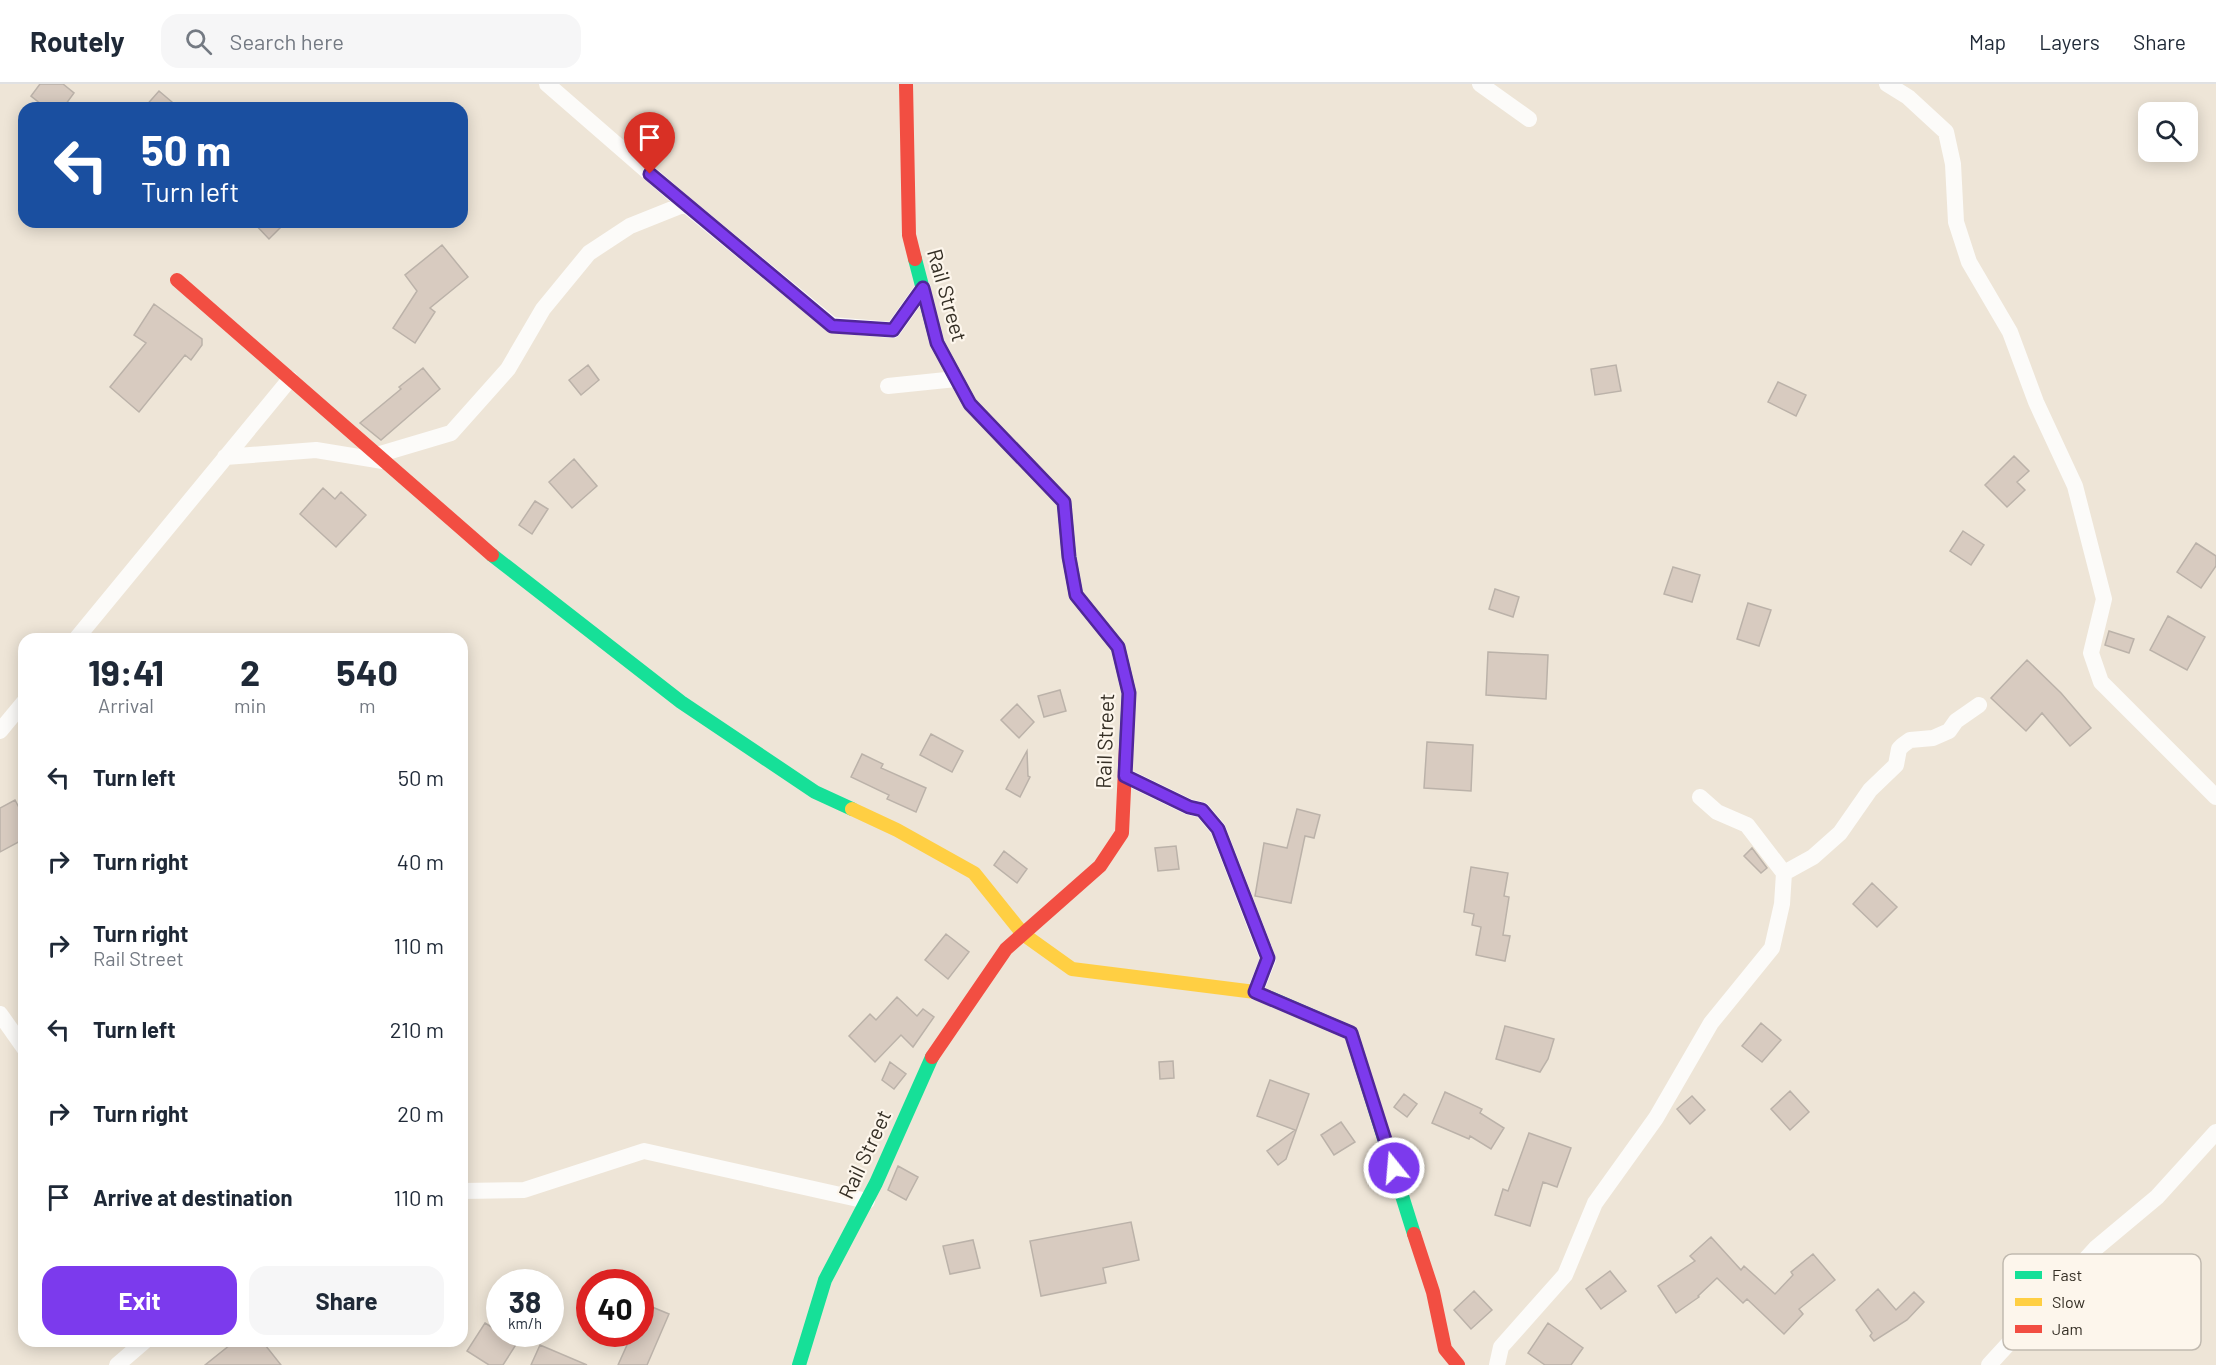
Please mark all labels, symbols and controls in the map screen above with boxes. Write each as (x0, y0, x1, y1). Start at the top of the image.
search box (161, 14, 581, 68)
text: Routely (30, 24, 125, 58)
icon: search (182, 25, 215, 58)
text: Search here (230, 28, 344, 54)
text: Map (1969, 29, 2006, 54)
text: Layers (2039, 29, 2100, 54)
text: Share (2133, 29, 2186, 54)
map controls (2138, 102, 2198, 162)
button: search (2138, 102, 2198, 162)
pin (624, 112, 675, 174)
icon: arrive (633, 121, 666, 154)
text: 50 m (141, 124, 231, 174)
icon: left (42, 126, 120, 204)
text: Turn left (141, 175, 239, 207)
street label: Rail Street (923, 246, 973, 344)
text: 19:41 (88, 650, 164, 693)
text: 2 (240, 650, 260, 693)
text: 540 (336, 650, 398, 693)
text: Arrival (98, 693, 154, 717)
text: min (234, 693, 266, 717)
text: m (359, 693, 375, 717)
street label: Rail Street (1090, 693, 1118, 789)
icon: left (42, 761, 75, 794)
text: Turn left (93, 764, 176, 790)
text: 50 m (398, 764, 444, 790)
icon: right (42, 845, 75, 878)
text: Turn right (93, 848, 188, 874)
text: 40 m (397, 848, 444, 874)
text: Turn right (93, 920, 188, 946)
icon: right (42, 929, 75, 962)
text: 110 m (394, 932, 444, 958)
text: Rail Street (93, 946, 184, 970)
icon: left (42, 1013, 75, 1046)
text: Turn left (93, 1016, 176, 1042)
text: 210 m (390, 1016, 444, 1042)
icon: right (42, 1097, 75, 1130)
text: Turn right (93, 1100, 188, 1126)
text: 20 m (397, 1100, 444, 1126)
street label: Rail Street (833, 1106, 895, 1202)
position arrow (1362, 1136, 1426, 1200)
icon: arrive (42, 1181, 75, 1214)
text: Arrive at destination (93, 1184, 292, 1210)
text: 110 m (394, 1184, 444, 1210)
legend (2003, 1254, 2201, 1350)
text: Fast (2052, 1265, 2082, 1284)
button: Exit (42, 1266, 237, 1335)
button: Share (249, 1266, 444, 1335)
speed limit sign: 40 (576, 1269, 654, 1347)
text: 38 (509, 1283, 541, 1319)
text: Slow (2052, 1292, 2085, 1311)
text: km/h (508, 1314, 542, 1332)
text: Jam (2052, 1319, 2083, 1338)

